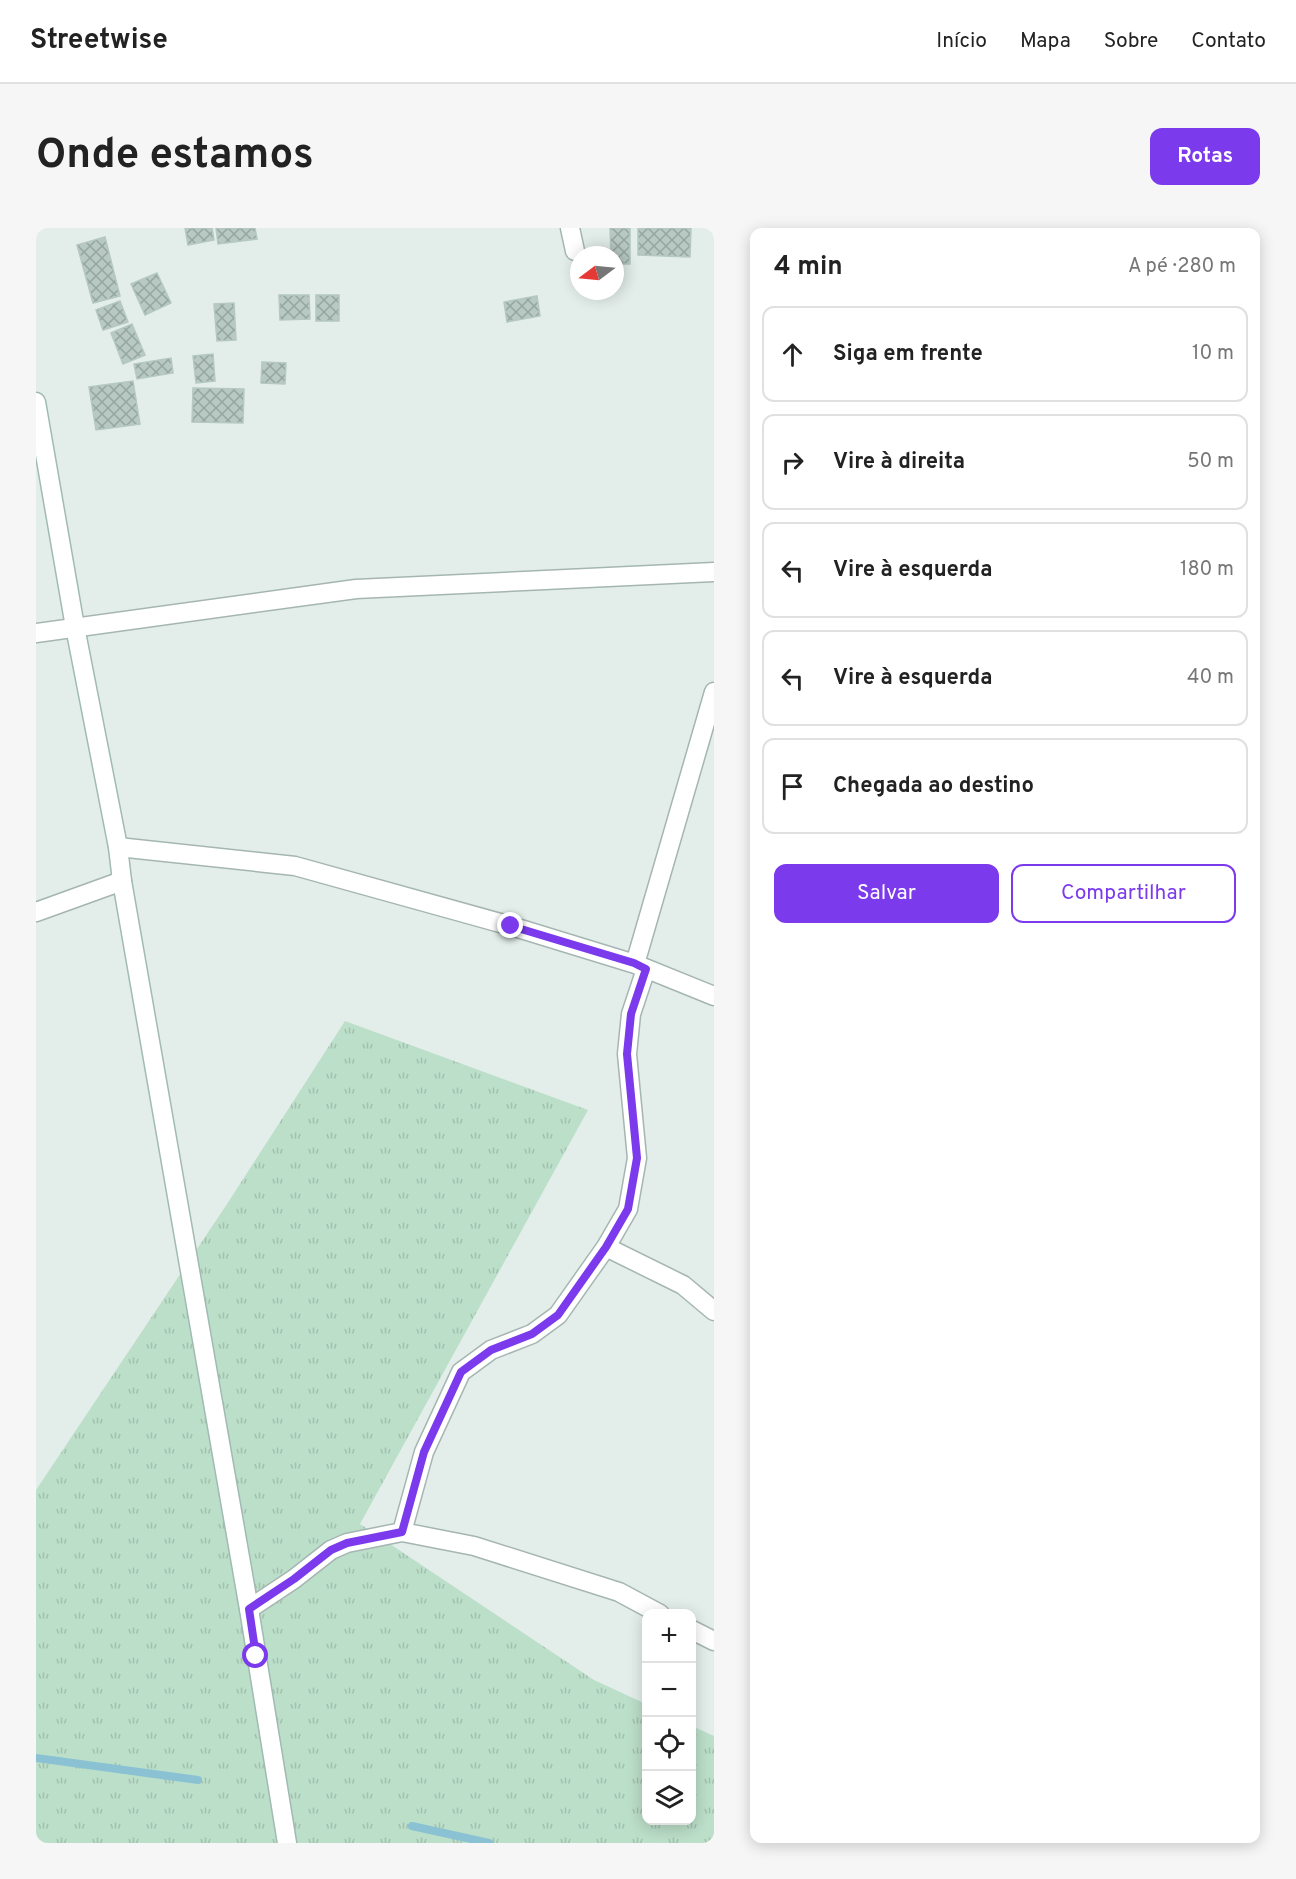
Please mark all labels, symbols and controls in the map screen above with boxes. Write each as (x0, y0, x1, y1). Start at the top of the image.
text: Streetwise (30, 23, 168, 59)
text: Início (936, 28, 987, 55)
text: Mapa (1020, 28, 1071, 55)
text: Sobre (1104, 28, 1158, 55)
text: Contato (1191, 28, 1266, 55)
button: Rotas (1150, 128, 1260, 185)
text: Onde estamos (36, 130, 314, 183)
north arrow (570, 246, 624, 300)
text: 4 min (774, 251, 843, 284)
text: A pé · 280 m (1128, 254, 1236, 280)
icon: ahead (776, 338, 809, 371)
text: Siga em frente (833, 341, 983, 368)
text: 10 m (1192, 341, 1234, 367)
icon: right (776, 446, 809, 479)
text: Vire à direita (833, 449, 965, 476)
text: 50 m (1187, 449, 1234, 475)
icon: left (776, 554, 809, 587)
text: Vire à esquerda (833, 557, 992, 584)
text: 180 m (1180, 557, 1234, 583)
icon: left (776, 662, 809, 695)
text: Vire à esquerda (833, 665, 992, 692)
text: 40 m (1187, 665, 1234, 691)
icon: arrive (776, 770, 809, 803)
text: Chegada ao destino (833, 773, 1034, 800)
button: Salvar (774, 864, 999, 923)
button: Compartilhar (1011, 864, 1236, 923)
route end (497, 912, 523, 938)
map controls (642, 1609, 696, 1825)
button: + (642, 1609, 696, 1663)
route start (242, 1642, 268, 1668)
button: − (642, 1663, 696, 1717)
button: locate (642, 1717, 696, 1771)
button: layers (642, 1771, 696, 1825)

